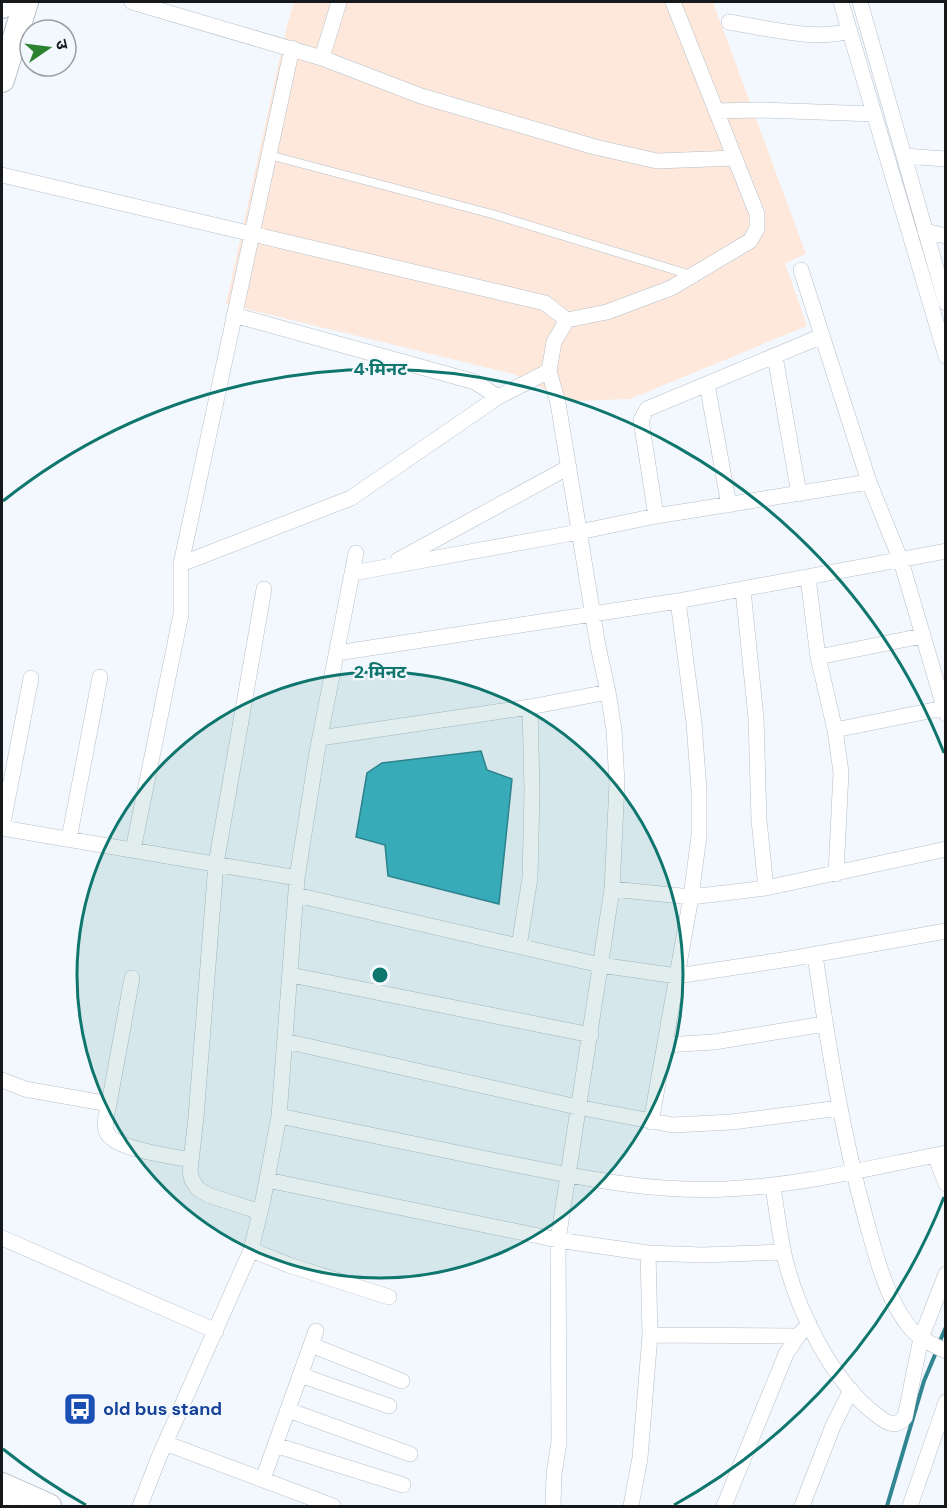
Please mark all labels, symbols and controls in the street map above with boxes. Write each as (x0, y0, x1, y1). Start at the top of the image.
north arrow (18, 18, 78, 78)
text: उ (51, 37, 74, 52)
text: 4 मिनट (353, 357, 407, 381)
text: 2 मिनट (354, 660, 407, 684)
centre of rings (370, 965, 390, 985)
bus stop icon: old bus stand (62, 1391, 98, 1427)
place label: old bus stand (103, 1397, 222, 1421)

